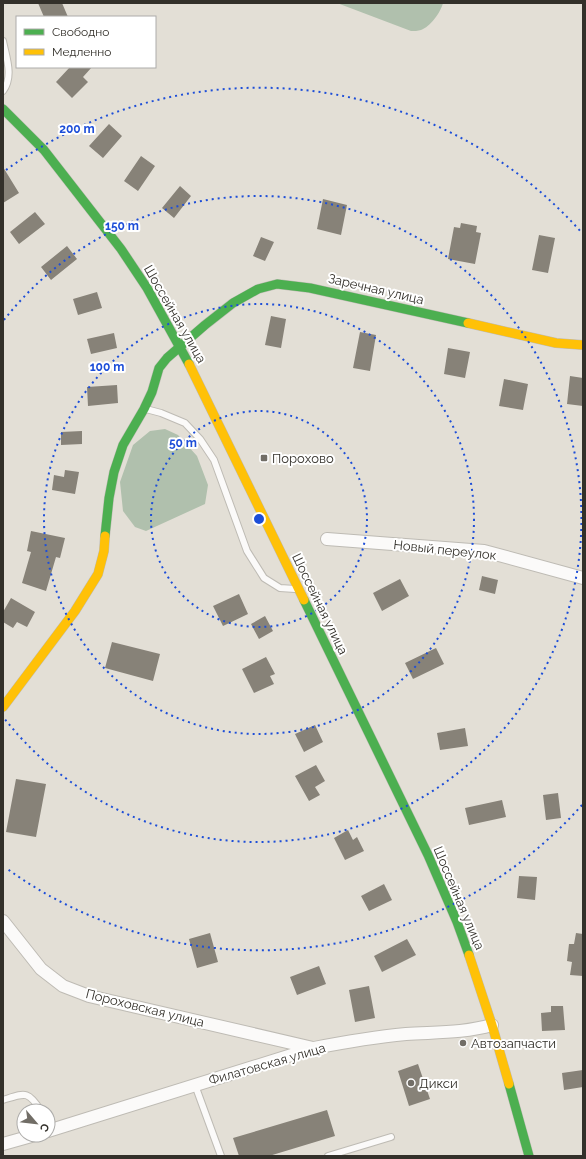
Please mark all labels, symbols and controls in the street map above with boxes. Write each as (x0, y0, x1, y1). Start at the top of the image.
legend (16, 16, 156, 68)
text: Свободно (52, 25, 109, 39)
text: Медленно (52, 45, 111, 59)
text: 200 m (59, 122, 95, 136)
text: 150 m (105, 219, 139, 233)
street label: Шоссейная улица (141, 262, 209, 366)
street label: Заречная улица (327, 271, 425, 307)
text: 100 m (90, 360, 124, 374)
text: 50 m (169, 436, 197, 450)
place label: Порохово (272, 451, 334, 466)
marker: Порохово (259, 453, 269, 463)
centre of rings (252, 512, 266, 526)
street label: Новый переулок (393, 537, 497, 563)
street label: Шоссейная улица (289, 551, 351, 657)
street label: Шоссейная улица (430, 844, 488, 952)
street label: Пороховская улица (84, 986, 206, 1030)
place label: Автозапчасти (471, 1036, 556, 1051)
marker: Автозапчасти (458, 1038, 468, 1048)
street label: Филатовская улица (207, 1040, 327, 1088)
place label: Дикси (419, 1076, 458, 1091)
marker: Дикси (406, 1078, 416, 1088)
north arrow (16, 1103, 56, 1143)
text: С (37, 1121, 52, 1134)

